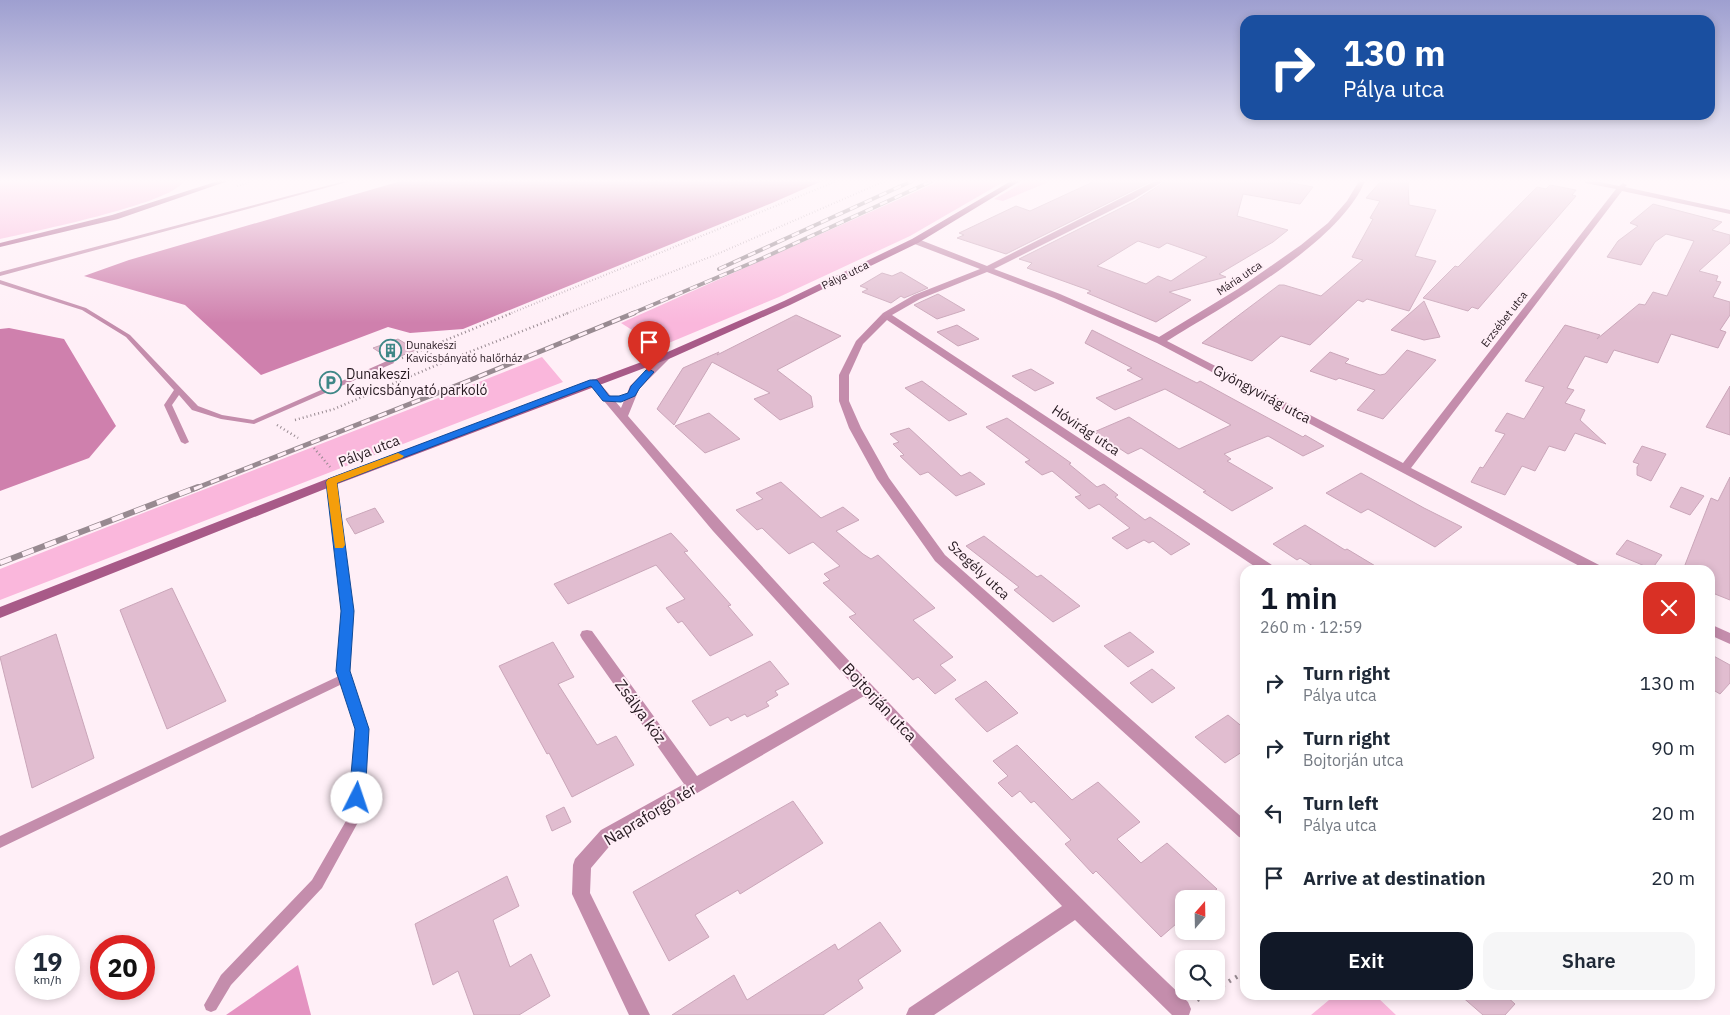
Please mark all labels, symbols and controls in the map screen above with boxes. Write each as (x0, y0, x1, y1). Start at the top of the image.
text: 130 m (1343, 30, 1446, 76)
icon: right (1260, 35, 1325, 100)
text: Pálya utca (1343, 74, 1444, 103)
street label: Pálya utca (819, 258, 871, 292)
street label: Mária utca (1214, 258, 1264, 298)
street label: Erzsébet utca (1478, 288, 1530, 350)
pin (628, 321, 670, 372)
icon: arrive (635, 328, 663, 356)
place label: Dunakeszi Kavicsbányató halőrház (406, 338, 522, 365)
building icon: Dunakeszi Kavicsbányató halőrház (378, 339, 402, 363)
street label: Gyöngyvirág utca (1210, 361, 1314, 428)
place label: Dunakeszi Kavicsbányató parkoló (346, 365, 488, 399)
parking icon: Dunakeszi Kavicsbányató parkoló (318, 370, 342, 394)
street label: Hóvirág utca (1048, 401, 1124, 460)
street label: Pálya utca (336, 431, 403, 471)
street label: Szegély utca (944, 537, 1014, 604)
text: 1 min (1260, 578, 1338, 617)
button: close (1643, 582, 1695, 634)
text: 260 m · 12:59 (1260, 617, 1362, 637)
street label: Bojtorján utca (838, 658, 922, 746)
text: Turn right (1303, 661, 1390, 685)
icon: right (1260, 669, 1288, 697)
text: 130 m (1640, 671, 1695, 695)
street label: Zsálya köz (611, 675, 671, 747)
text: Pálya utca (1303, 685, 1377, 705)
text: Turn right (1303, 726, 1390, 750)
icon: right (1260, 734, 1288, 762)
text: 90 m (1651, 736, 1695, 760)
text: Bojtorján utca (1303, 750, 1403, 770)
position arrow (330, 771, 382, 823)
street label: Napraforgó tér (600, 778, 700, 849)
text: Turn left (1303, 791, 1379, 815)
icon: left (1260, 799, 1288, 827)
text: 20 m (1651, 801, 1695, 825)
text: Pálya utca (1303, 815, 1377, 835)
icon: arrive (1260, 864, 1288, 892)
text: Arrive at destination (1303, 866, 1486, 890)
text: 20 m (1651, 866, 1695, 890)
north arrow (1175, 890, 1225, 940)
map controls (1175, 890, 1225, 1000)
button: Exit (1260, 932, 1473, 990)
button: Share (1483, 932, 1695, 990)
speed limit sign: 20 (90, 935, 155, 1000)
text: 19 (32, 945, 63, 978)
button: search (1175, 950, 1225, 1000)
text: km/h (33, 972, 62, 987)

